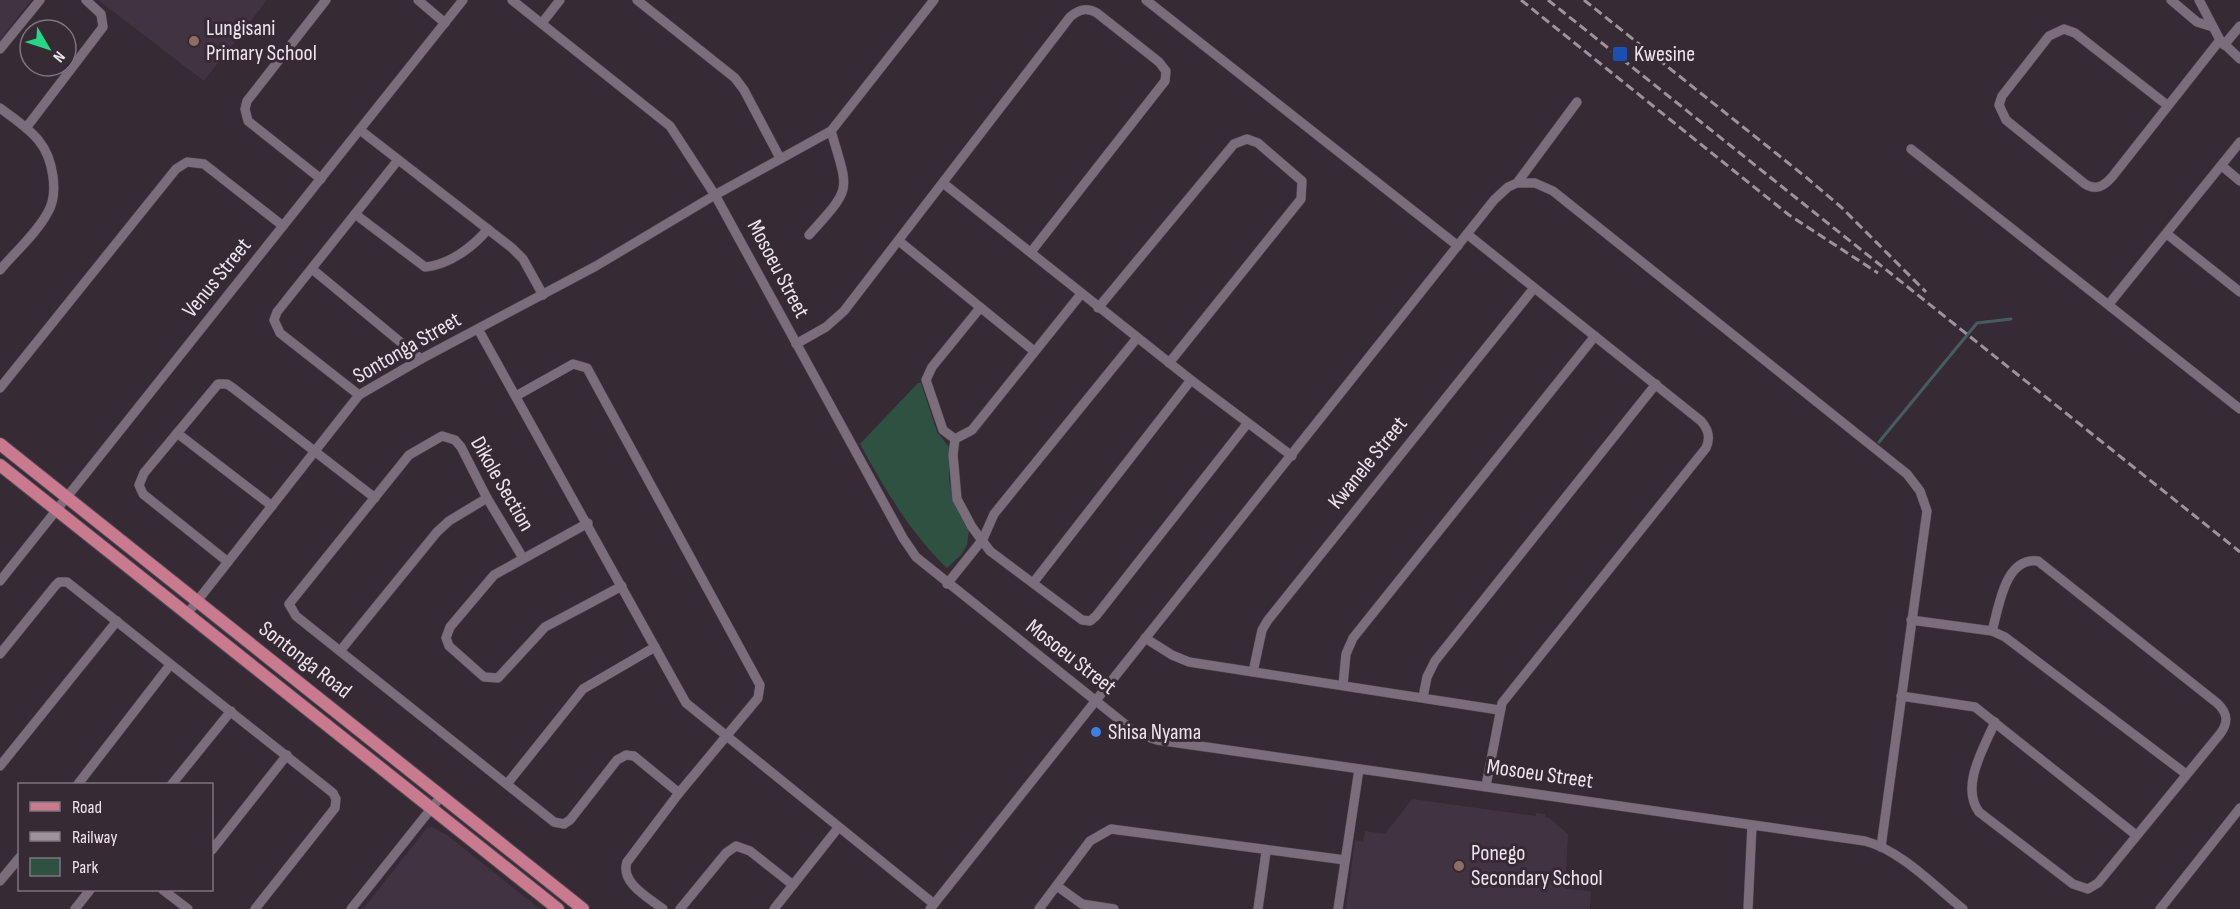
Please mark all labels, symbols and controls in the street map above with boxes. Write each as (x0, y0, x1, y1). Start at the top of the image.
place label: Lungisani Primary School (206, 15, 317, 67)
north arrow (18, 18, 78, 78)
marker: Lungisani Primary School (187, 34, 201, 48)
place label: Kwesine (1634, 41, 1695, 68)
marker: Kwesine (1611, 45, 1629, 63)
text: N (48, 47, 69, 66)
street label: Mosoeu Street (741, 215, 815, 323)
street label: Venus Street (177, 233, 257, 323)
street label: Sontonga Street (348, 306, 466, 390)
street label: Kwanele Street (1322, 411, 1414, 515)
street label: Dikole Section (464, 432, 540, 536)
street label: Mosoeu Street (1020, 613, 1122, 701)
street label: Sontonga Road (253, 615, 357, 705)
place label: Shisa Nyama (1108, 719, 1201, 746)
marker: Shisa Nyama (1089, 725, 1103, 739)
street label: Mosoeu Street (1485, 753, 1595, 795)
legend (18, 783, 213, 891)
text: Road (72, 797, 102, 818)
text: Railway (72, 827, 117, 848)
place label: Ponego Secondary School (1471, 840, 1603, 892)
text: Park (72, 857, 98, 878)
marker: Ponego Secondary School (1452, 859, 1466, 873)

